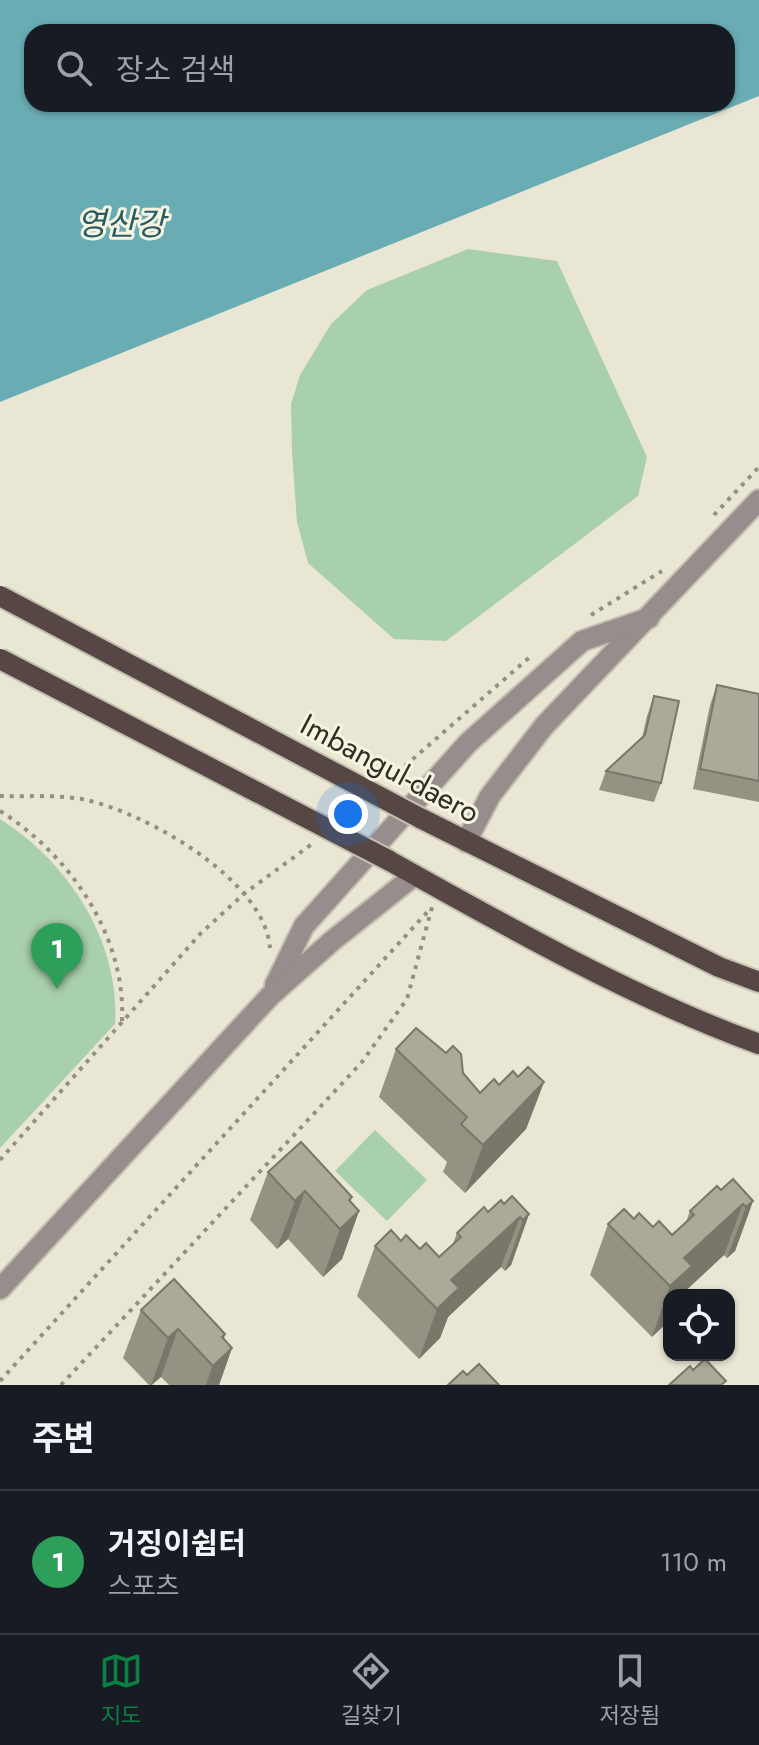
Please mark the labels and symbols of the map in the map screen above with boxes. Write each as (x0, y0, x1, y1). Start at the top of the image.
water label: 영산강 (77, 201, 170, 247)
street label: Imbangul-daero (293, 703, 487, 833)
your location (328, 794, 368, 834)
pin: 1 (31, 923, 83, 989)

